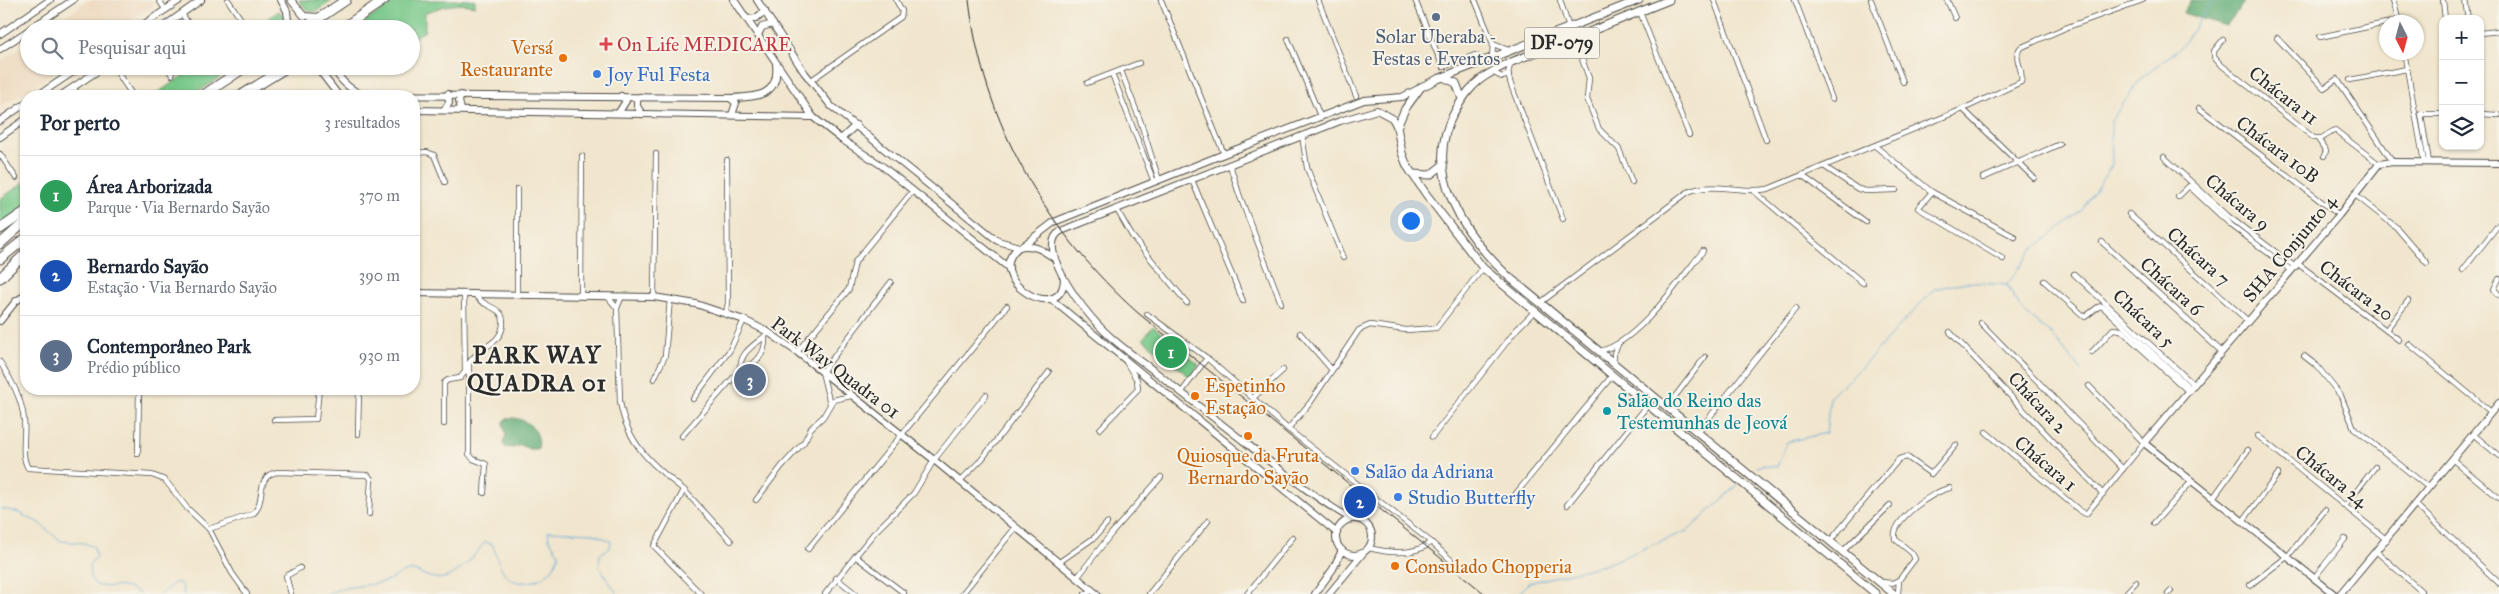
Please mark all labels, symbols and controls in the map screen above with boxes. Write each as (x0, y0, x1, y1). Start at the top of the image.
marker: Solar Uberaba - Festas e Eventos (1430, 11, 1442, 23)
north arrow (2379, 15, 2424, 60)
map controls (2439, 15, 2484, 150)
button: + (2439, 15, 2484, 60)
search box (20, 20, 420, 75)
place label: Solar Uberaba - Festas e Eventos (1372, 25, 1500, 70)
road number: DF-079 (1524, 28, 1600, 58)
place label: On Life MEDICARE (617, 33, 792, 56)
icon: search (38, 34, 66, 62)
text: Pesquisar aqui (78, 36, 186, 59)
place label: Versá Restaurante (460, 36, 554, 81)
marker: On Life MEDICARE (599, 37, 613, 51)
marker: Versá Restaurante (557, 52, 569, 64)
button: − (2439, 60, 2484, 105)
street label: Chácara 11 (2244, 61, 2323, 130)
place label: Joy Ful Festa (605, 63, 711, 87)
marker: Joy Ful Festa (591, 68, 603, 80)
button: layers (2439, 105, 2484, 150)
text: Por perto (40, 110, 120, 136)
street label: Chácara 10B (2232, 111, 2324, 188)
text: 3 resultados (325, 113, 400, 132)
street label: Chácara 9 (2201, 169, 2275, 236)
text: Área Arborizada (87, 175, 212, 198)
text: 1 (53, 186, 59, 205)
text: 370 m (359, 186, 400, 205)
street label: SHA Conjunto 4 (2238, 190, 2341, 307)
text: Parque · Via Bernardo Sayão (87, 198, 270, 217)
your location (1398, 208, 1424, 234)
street label: Chácara 7 (2162, 222, 2235, 291)
street label: Chácara 6 (2136, 252, 2209, 321)
text: Bernardo Sayão (87, 255, 209, 278)
street label: Chácara 20 (2315, 255, 2398, 326)
text: 2 (52, 266, 60, 285)
text: 390 m (359, 266, 400, 285)
text: Estação · Via Bernardo Sayão (87, 278, 277, 297)
street label: Chácara 5 (2108, 284, 2179, 353)
street label: Park Way Quadra 01 (767, 312, 905, 423)
pin: 1 (1155, 333, 1187, 371)
text: Contemporâneo Park (87, 335, 251, 358)
district label: PARK WAY QUADRA 01 (467, 340, 607, 398)
text: 3 (53, 346, 59, 365)
text: 930 m (359, 346, 400, 365)
text: Prédio público (87, 358, 180, 377)
pin: 3 (734, 361, 766, 399)
street label: Chácara 2 (2003, 367, 2072, 439)
place label: Espetinho Estação (1205, 374, 1286, 419)
place label: Salão do Reino das Testemunhas de Jeová (1617, 389, 1788, 435)
marker: Espetinho Estação (1189, 390, 1201, 402)
marker: Salão do Reino das Testemunhas de Jeová (1601, 405, 1613, 417)
marker: Quiosque da Fruta Bernardo Sayão (1242, 430, 1254, 442)
street label: Chácara 1 (2010, 431, 2082, 496)
street label: Chácara 24 (2291, 440, 2373, 513)
place label: Quiosque da Fruta Bernardo Sayão (1177, 444, 1320, 489)
place label: Salão da Adriana (1365, 460, 1494, 483)
marker: Salão da Adriana (1349, 465, 1361, 477)
pin: 2 (1344, 483, 1376, 521)
place label: Studio Butterfly (1408, 486, 1536, 509)
marker: Studio Butterfly (1392, 491, 1404, 503)
place label: Consulado Chopperia (1405, 555, 1573, 578)
marker: Consulado Chopperia (1389, 560, 1401, 572)

